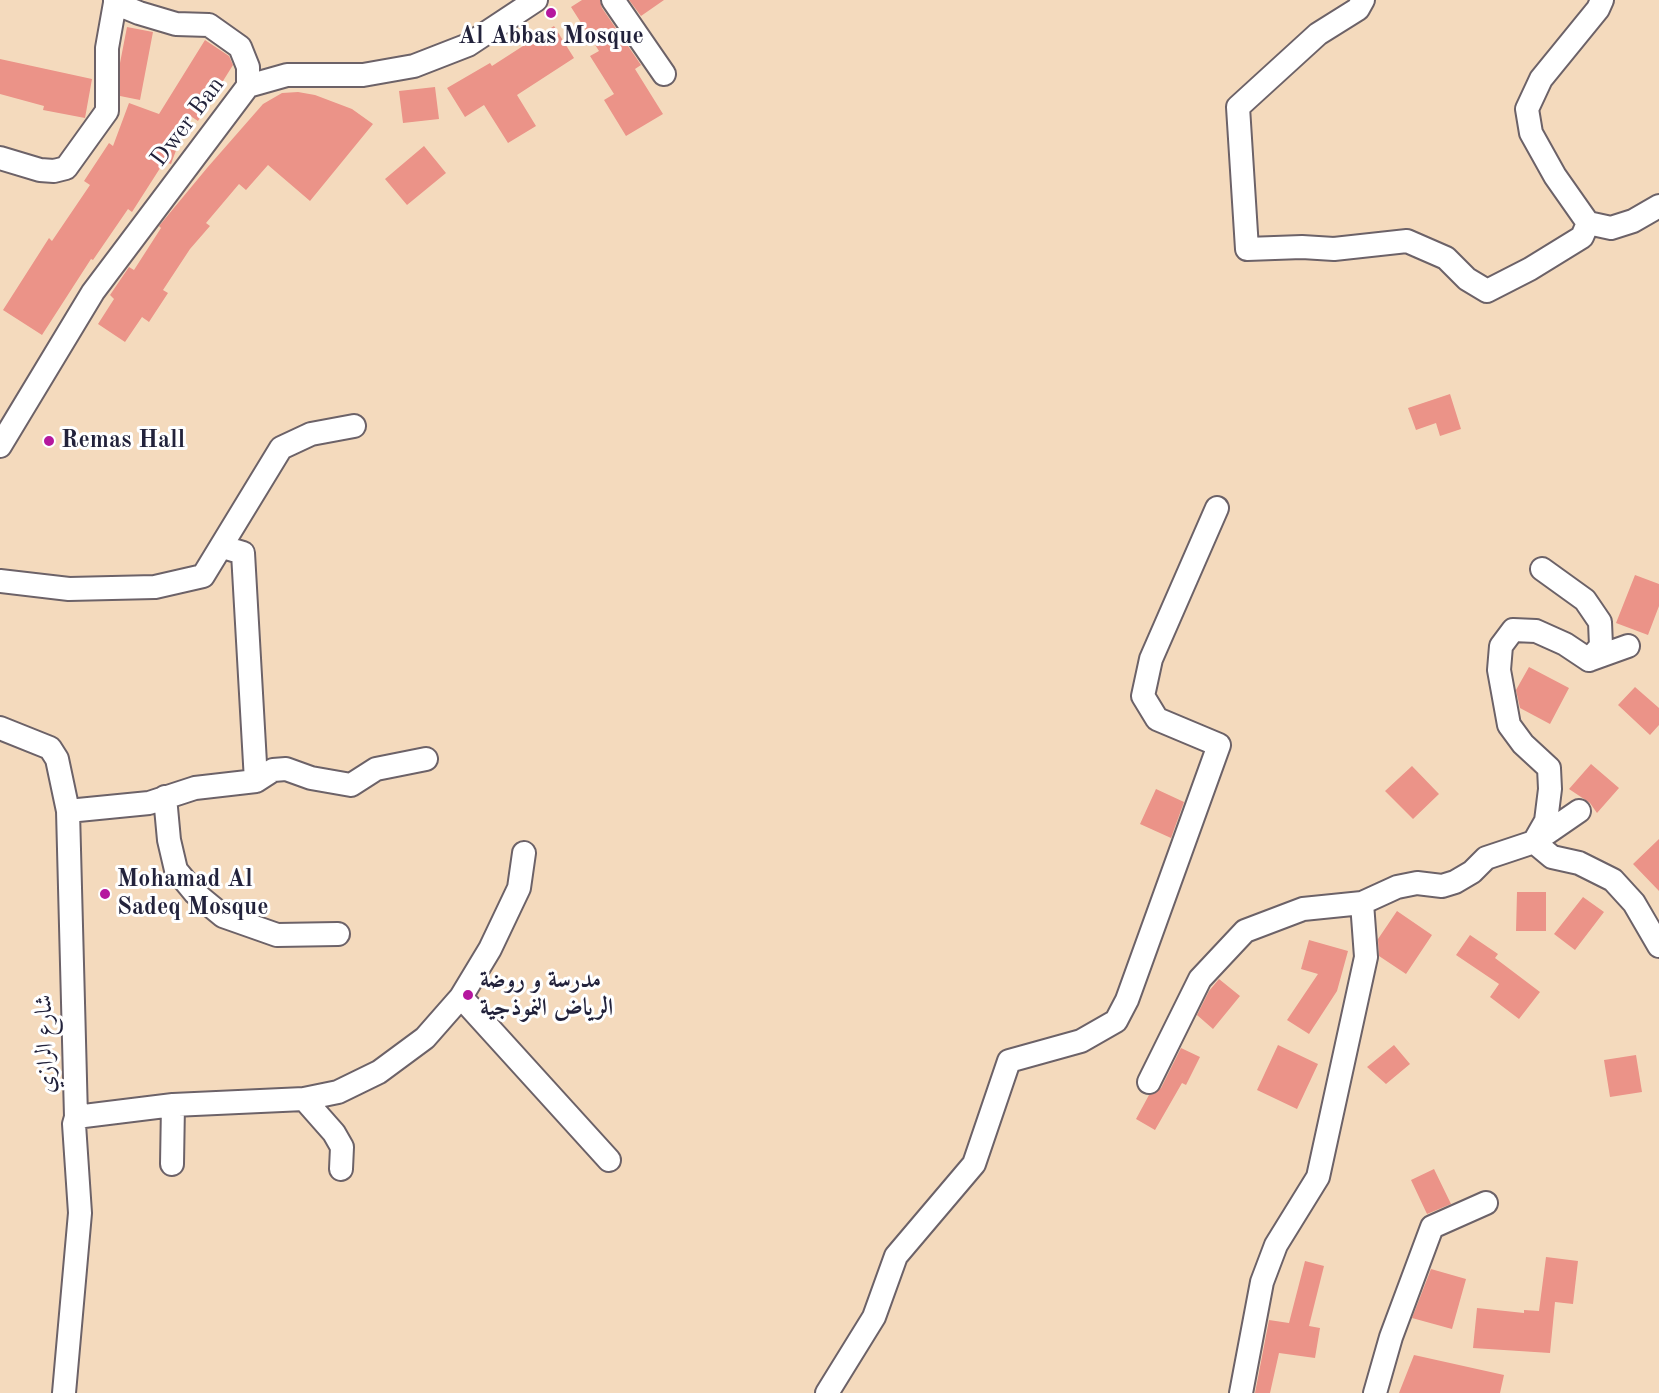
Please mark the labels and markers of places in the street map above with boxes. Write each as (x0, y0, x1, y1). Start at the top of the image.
marker: Al Abbas Mosque (544, 6, 558, 20)
place label: Al Abbas Mosque (458, 23, 644, 51)
place label: Remas Hall (61, 427, 185, 455)
marker: Remas Hall (42, 434, 56, 448)
place label: Mohamad Al Sadeq Mosque (117, 866, 268, 922)
marker: Mohamad Al Sadeq Mosque (98, 887, 112, 901)
place label: مدرسة و روضة الرياض النموذجية (480, 967, 613, 1023)
marker: مدرسة و روضة الرياض النموذجية (461, 988, 475, 1002)

